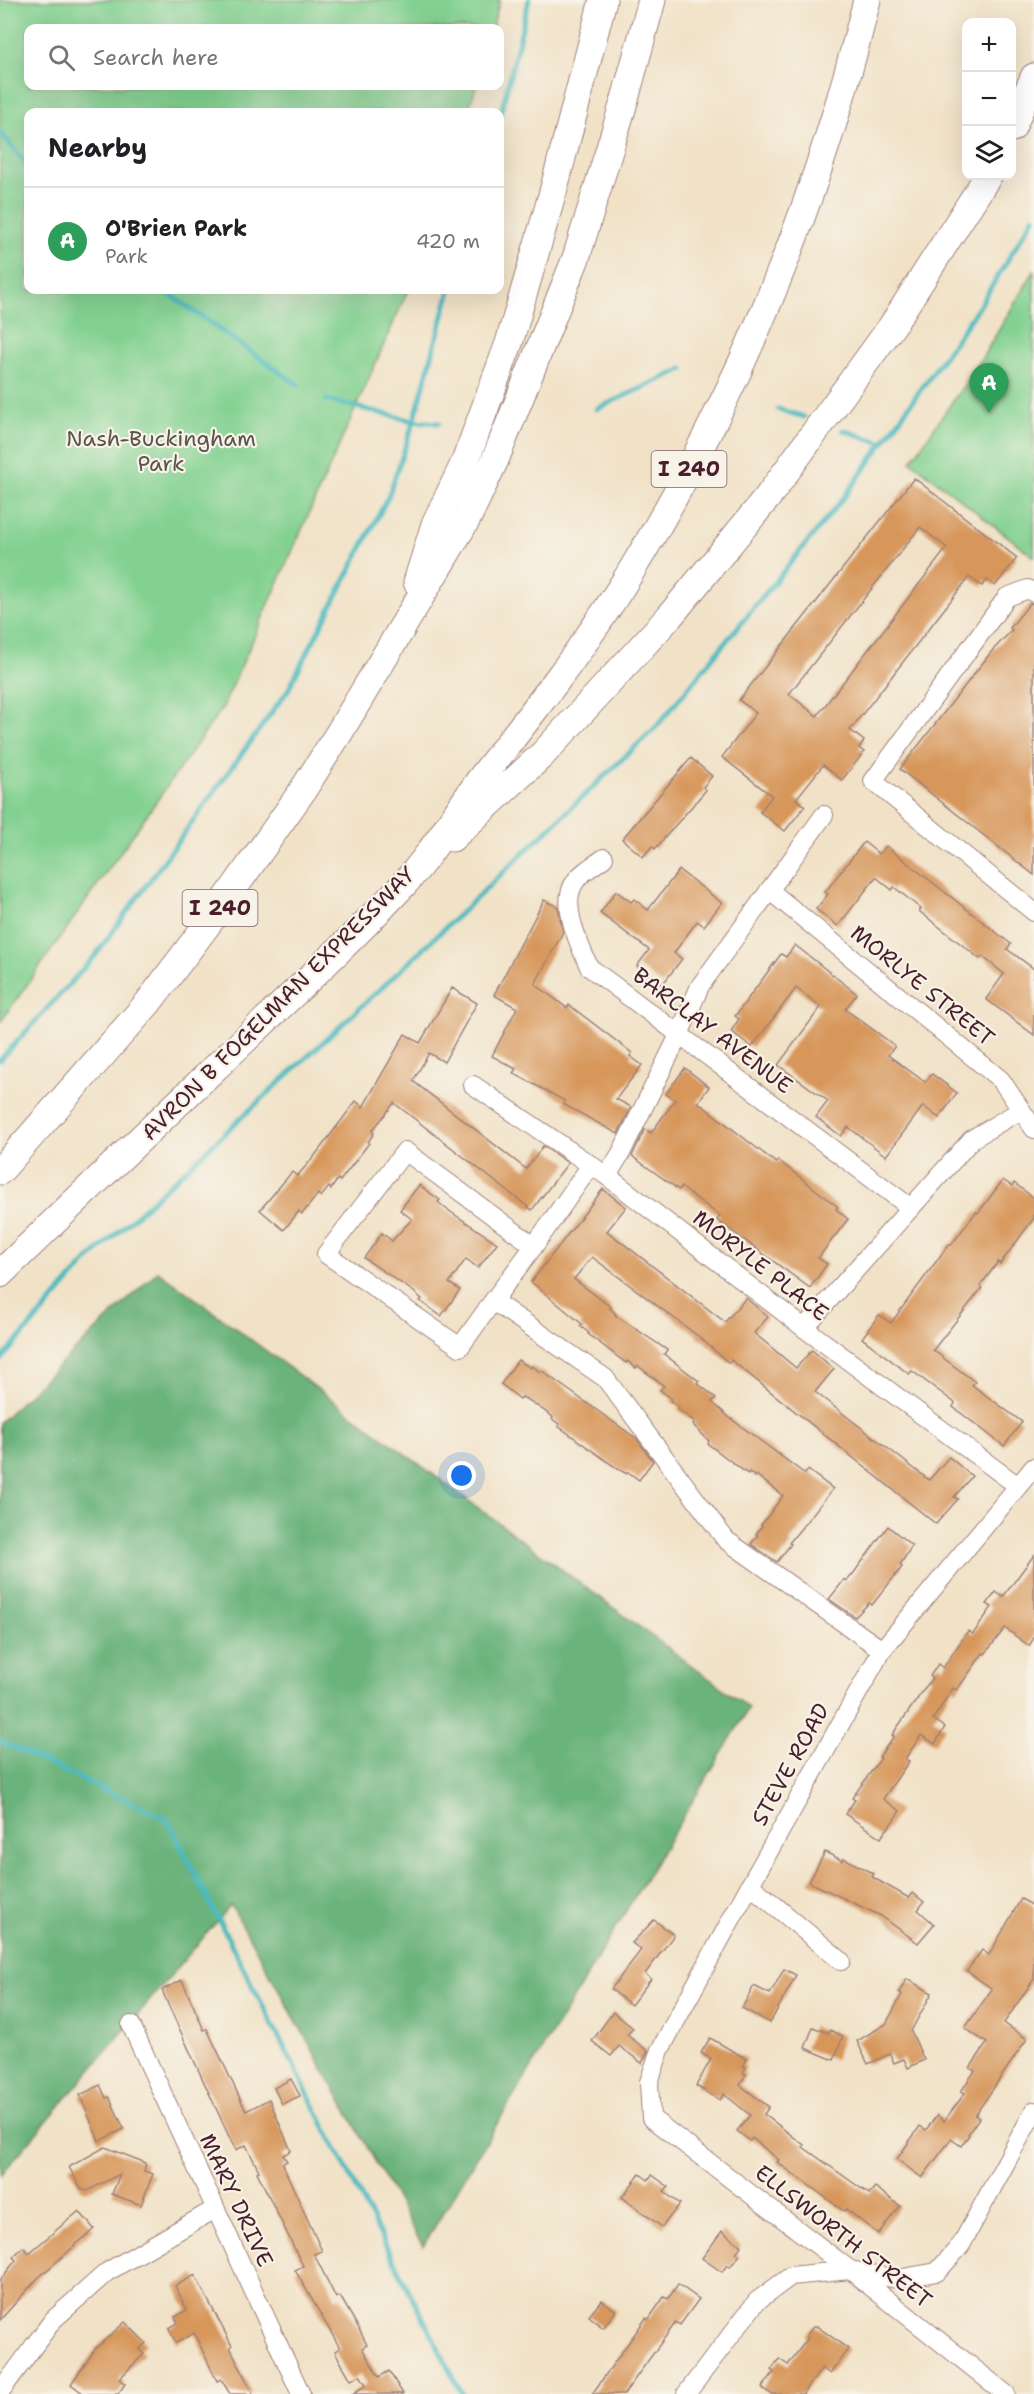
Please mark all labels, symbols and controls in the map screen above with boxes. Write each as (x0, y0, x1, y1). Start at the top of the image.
map controls (962, 18, 1016, 180)
button: + (962, 18, 1016, 72)
search box (24, 24, 504, 90)
icon: search (45, 41, 78, 74)
text: Search here (93, 43, 219, 72)
button: − (962, 72, 1016, 126)
button: layers (962, 126, 1016, 180)
text: Nearby (48, 130, 147, 165)
text: O'Brien Park (105, 214, 247, 243)
text: A (60, 228, 75, 254)
text: 420 m (416, 228, 480, 254)
text: Park (105, 243, 148, 269)
pin: A (970, 364, 1008, 413)
park label: Nash-Buckingham Park (66, 424, 256, 478)
road number: I 240 (652, 451, 726, 487)
street label: AVRON B FOGELMAN EXPRESSWAY (135, 860, 422, 1147)
road number: I 240 (182, 890, 258, 926)
street label: MORLYE STREET (845, 918, 1001, 1053)
street label: BARCLAY AVENUE (627, 961, 798, 1100)
street label: MORYLE PLACE (687, 1203, 834, 1327)
your location (447, 1461, 476, 1490)
street label: STEVE ROAD (745, 1698, 836, 1831)
street label: MARY DRIVE (193, 2129, 280, 2271)
street label: ELLSWORTH STREET (749, 2158, 938, 2315)

